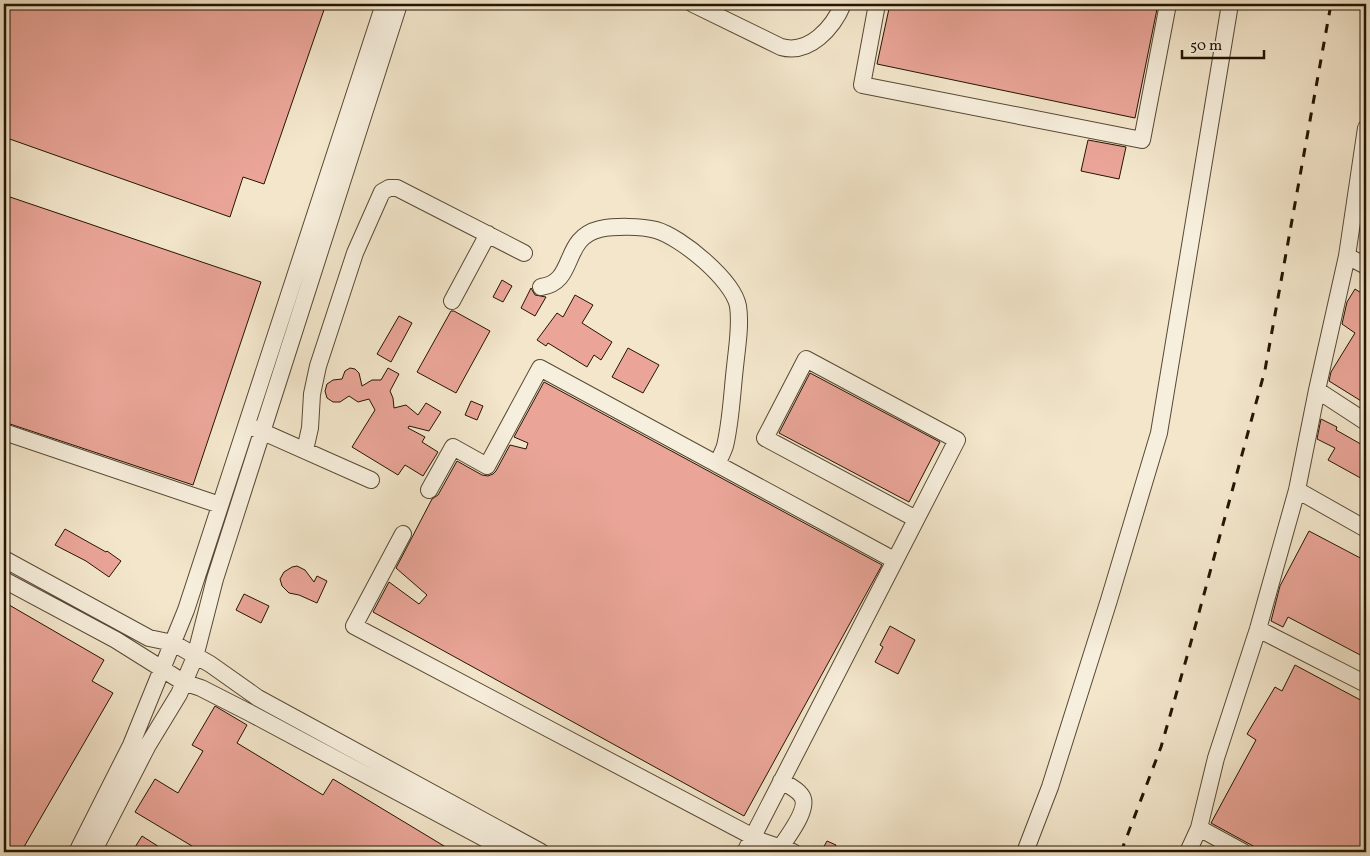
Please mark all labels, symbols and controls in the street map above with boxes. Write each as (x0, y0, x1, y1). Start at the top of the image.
scale bar (1182, 28, 1265, 60)
text: 50 m (1190, 36, 1222, 57)

